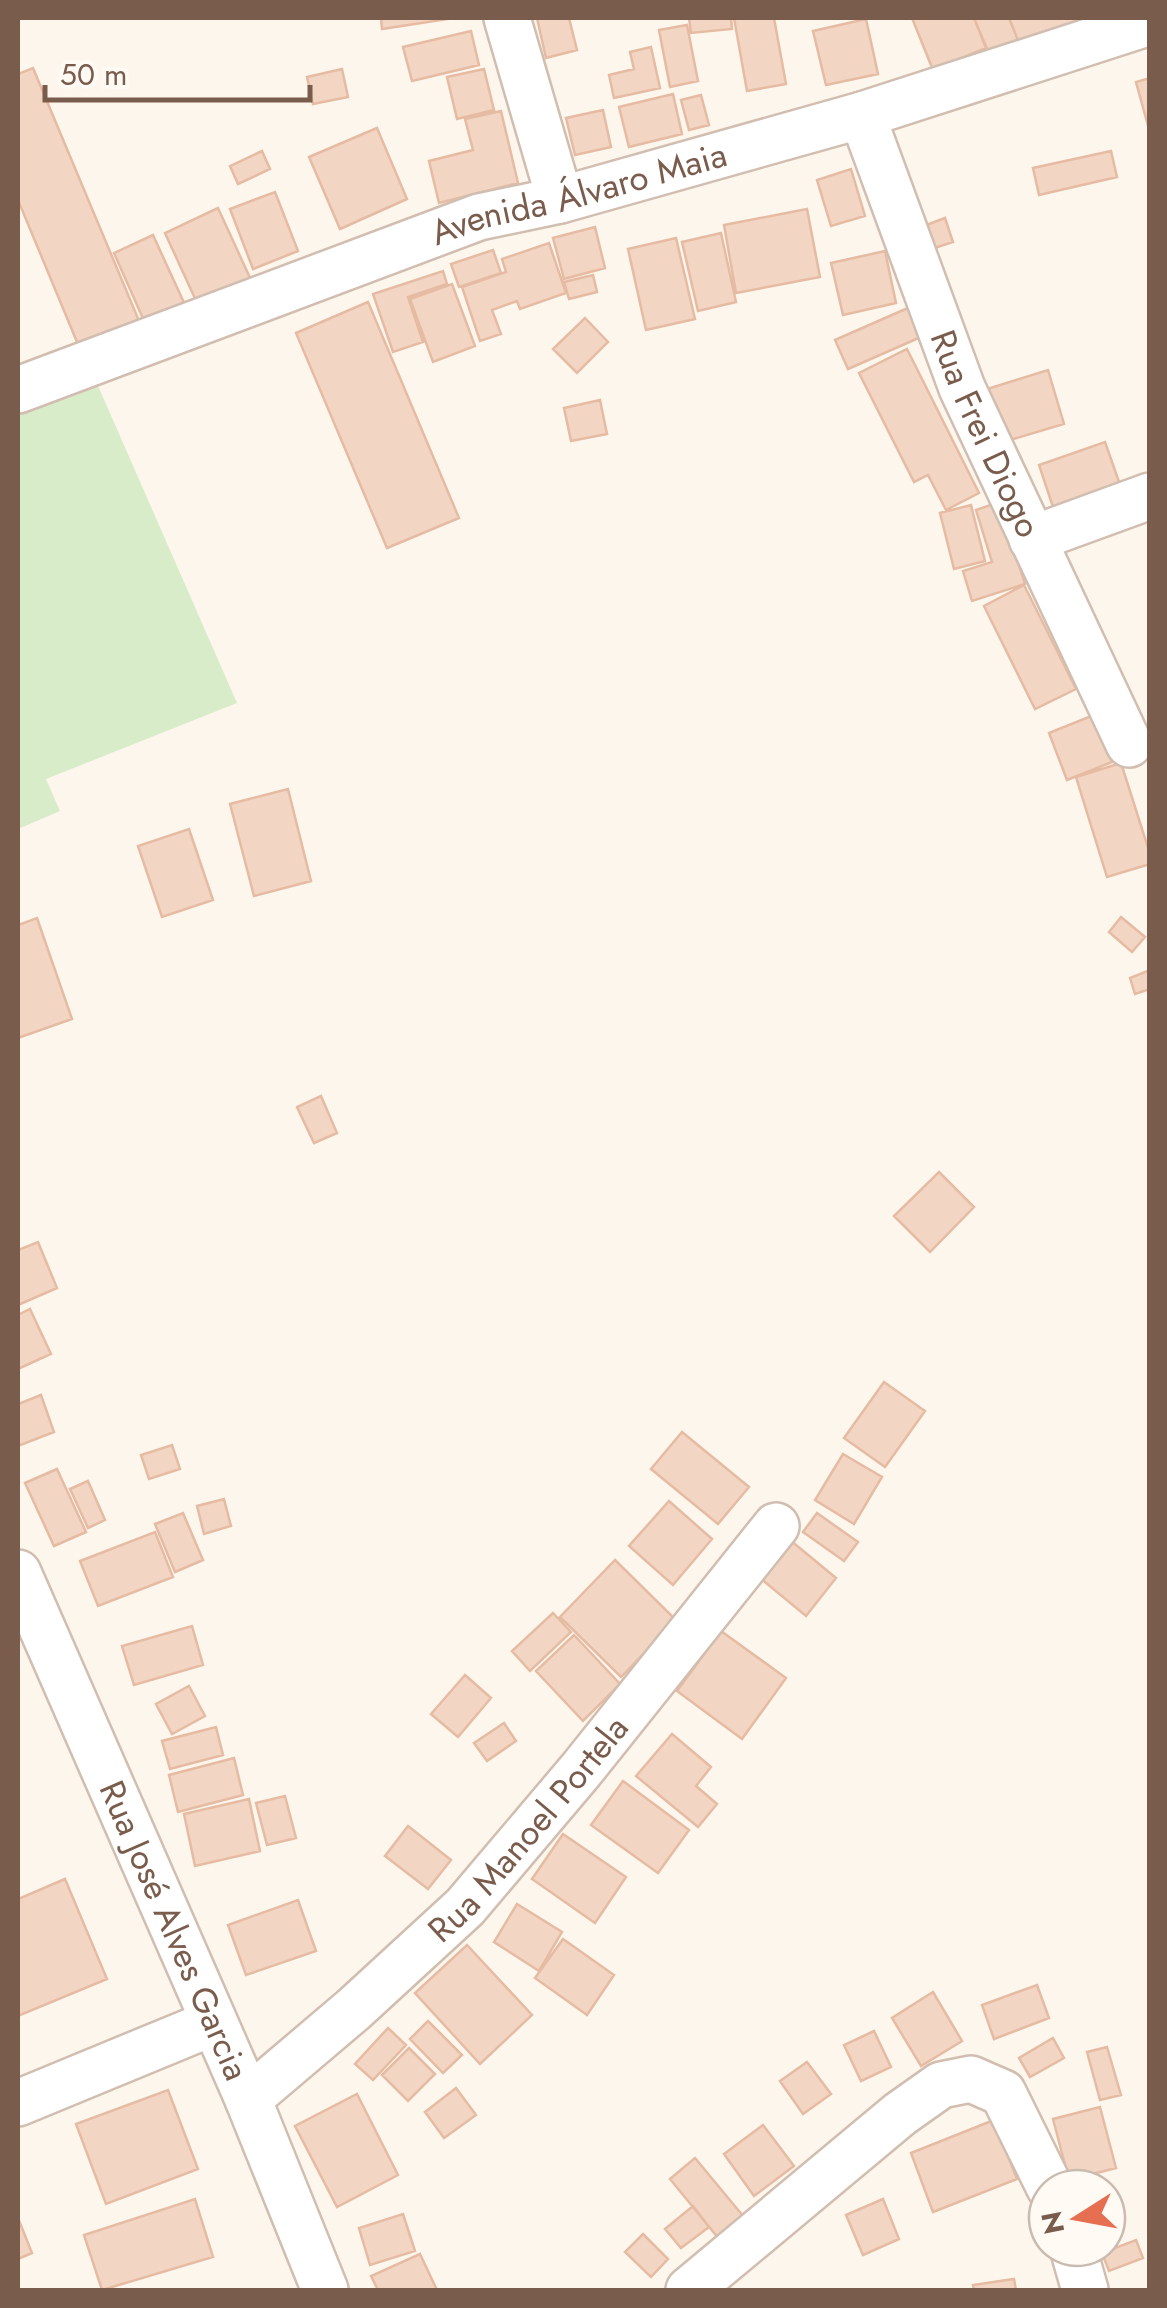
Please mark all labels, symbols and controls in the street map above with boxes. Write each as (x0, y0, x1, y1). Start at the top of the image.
scale bar (45, 40, 310, 102)
text: 50 m (60, 53, 127, 96)
street label: Avenida Álvaro Maia (424, 129, 733, 258)
street label: Rua Frei Diogo (918, 323, 1054, 546)
street label: Rua Manoel Portela (417, 1705, 640, 1954)
street label: Rua José Alves Garcia (87, 1773, 262, 2088)
north arrow (1027, 2168, 1127, 2268)
text: N (1031, 2208, 1075, 2237)

